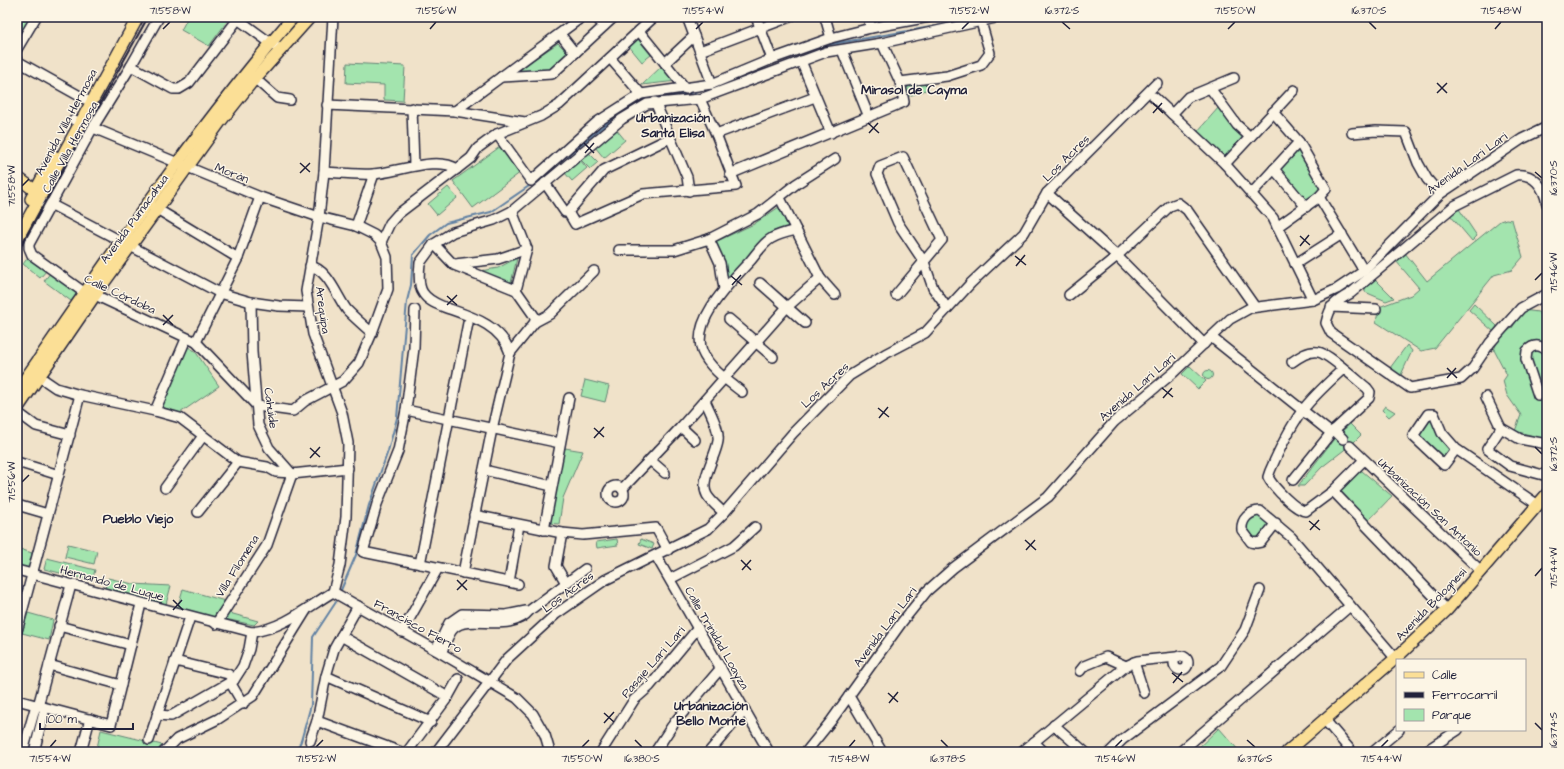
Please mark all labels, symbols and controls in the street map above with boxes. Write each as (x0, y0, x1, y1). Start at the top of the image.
text: 71.558°W (149, 4, 191, 18)
text: 71.556°W (416, 4, 457, 18)
text: 71.554°W (682, 4, 724, 18)
text: 71.552°W (949, 4, 990, 18)
text: 16.372°S (1045, 4, 1080, 18)
text: 71.550°W (1215, 4, 1256, 18)
text: 16.370°S (1351, 4, 1387, 18)
text: 71.548°W (1481, 4, 1522, 18)
street label: Avenida Villa Hermosa (31, 66, 102, 178)
district label: Mirasol de Cayma (861, 81, 967, 100)
street label: Calle Villa Hermosa (38, 98, 103, 196)
district label: Urbanización Santa Elisa (635, 109, 710, 142)
street label: Avenida Lari Lari (1424, 128, 1511, 198)
street label: Los Acres (1039, 131, 1094, 186)
street label: Morán (212, 159, 251, 188)
text: 16.370°S (1547, 160, 1561, 196)
text: 71.558°W (5, 165, 19, 207)
street label: Avenida Pumacahua (96, 171, 173, 267)
text: 71.546°W (1547, 252, 1561, 293)
street label: Calle Córdoba (81, 270, 158, 318)
street label: Arequipa (311, 285, 334, 335)
street label: Avenida Lari Lari (1096, 349, 1179, 425)
street label: Los Acres (797, 359, 853, 412)
street label: Cahuide (259, 387, 282, 430)
text: 16.372°S (1547, 436, 1561, 471)
street label: Urbanización San Antonio (1374, 454, 1486, 561)
text: 71.556°W (5, 461, 19, 502)
district label: Pueblo Viejo (103, 510, 174, 529)
street label: Villa Filomena (211, 532, 263, 601)
text: 71.544°W (1547, 547, 1561, 589)
street label: Hernando de Luque (58, 561, 166, 606)
street label: Avenida Bolognesi (1392, 564, 1472, 645)
street label: Los Acres (539, 568, 598, 617)
street label: Calle Trinidad Loayza (679, 584, 753, 693)
street label: Avenida Lari Lari (850, 584, 921, 671)
street label: Francisco Fierro (371, 595, 465, 658)
street label: Pasaje Lari Lari (617, 623, 689, 702)
legend (1396, 659, 1526, 731)
text: Calle (1432, 667, 1457, 684)
text: Ferrocarril (1432, 687, 1498, 704)
district label: Urbanización Bello Monte (673, 697, 748, 730)
scale bar (40, 705, 133, 731)
text: Parque (1432, 707, 1472, 724)
text: 100 m (46, 711, 77, 728)
text: 16.374°S (1547, 712, 1561, 748)
text: 71.554°W (29, 752, 71, 766)
text: 71.552°W (296, 752, 337, 766)
text: 71.550°W (562, 752, 603, 766)
text: 16.380°S (624, 752, 660, 766)
text: 71.548°W (829, 752, 870, 766)
text: 16.378°S (930, 752, 966, 766)
text: 71.546°W (1095, 752, 1136, 766)
text: 16.376°S (1237, 752, 1273, 766)
text: 71.544°W (1360, 752, 1402, 766)

